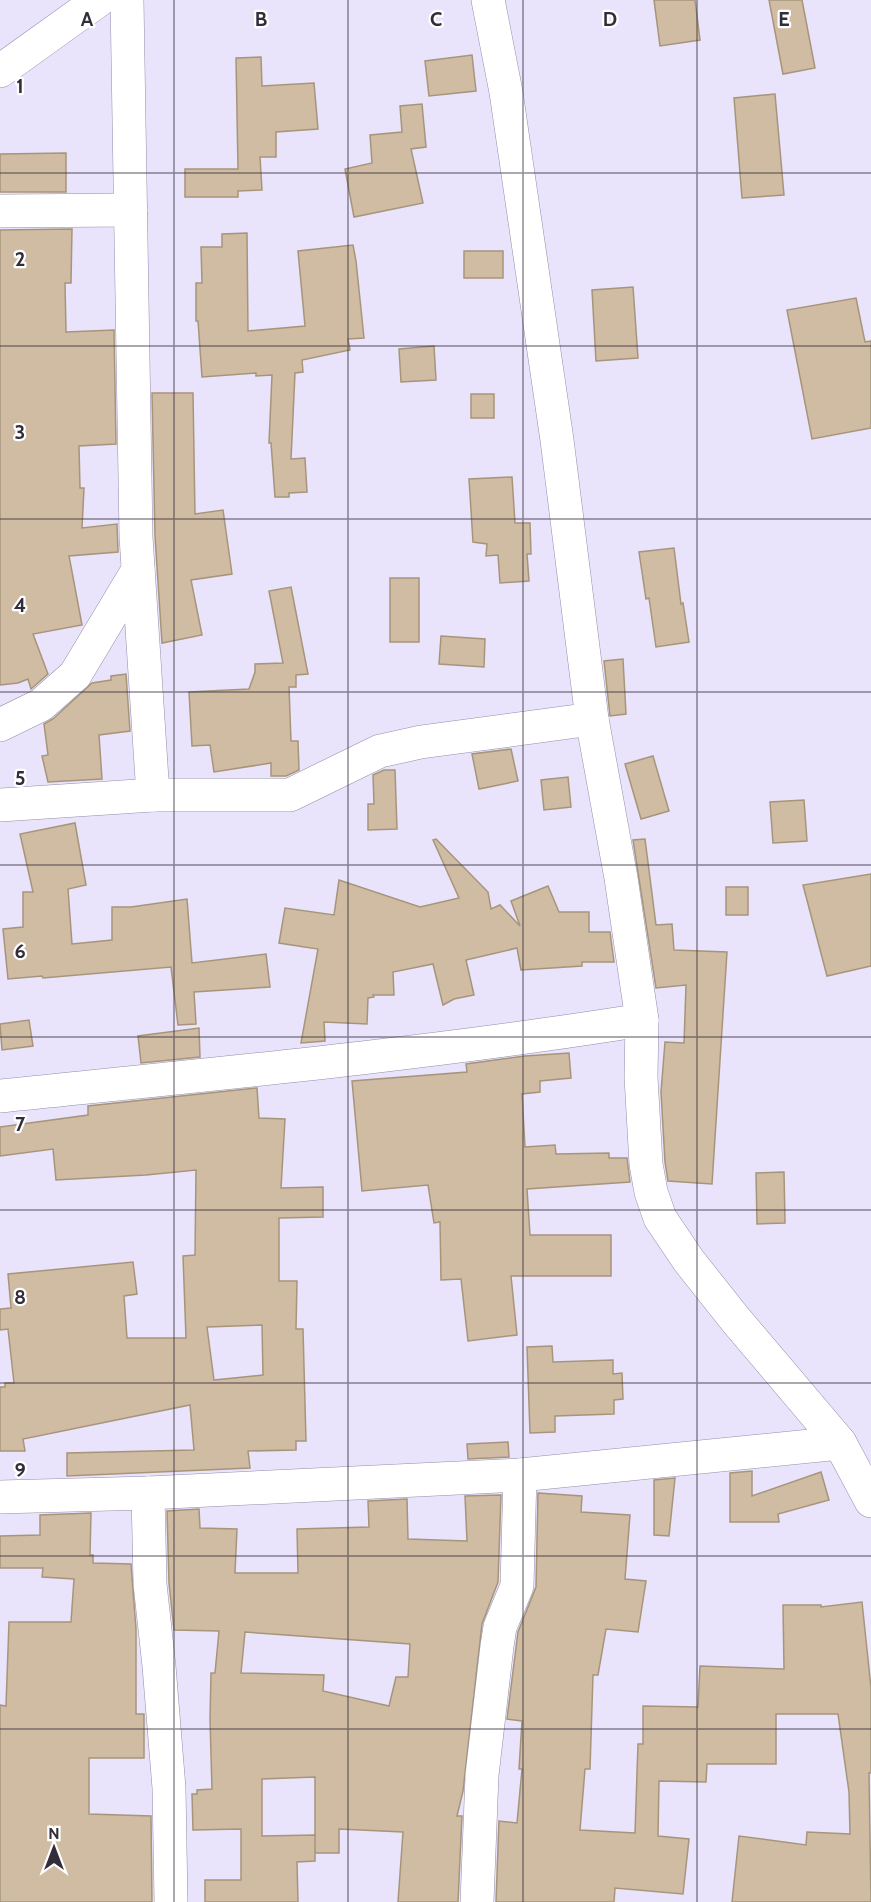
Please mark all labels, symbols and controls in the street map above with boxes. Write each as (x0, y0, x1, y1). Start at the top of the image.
text: A (81, 7, 94, 31)
text: B (255, 7, 267, 31)
text: C (430, 7, 442, 31)
text: D (603, 7, 617, 31)
text: E (778, 7, 790, 31)
text: 1 (16, 74, 24, 98)
text: 2 (15, 247, 25, 271)
text: 3 (15, 420, 25, 444)
text: 4 (14, 593, 26, 617)
text: 5 (15, 766, 25, 790)
text: 6 (14, 939, 26, 963)
text: 7 (15, 1112, 26, 1136)
text: 8 (14, 1285, 26, 1309)
text: 9 (14, 1458, 26, 1482)
north arrow (24, 1818, 84, 1878)
text: N (48, 1824, 60, 1843)

